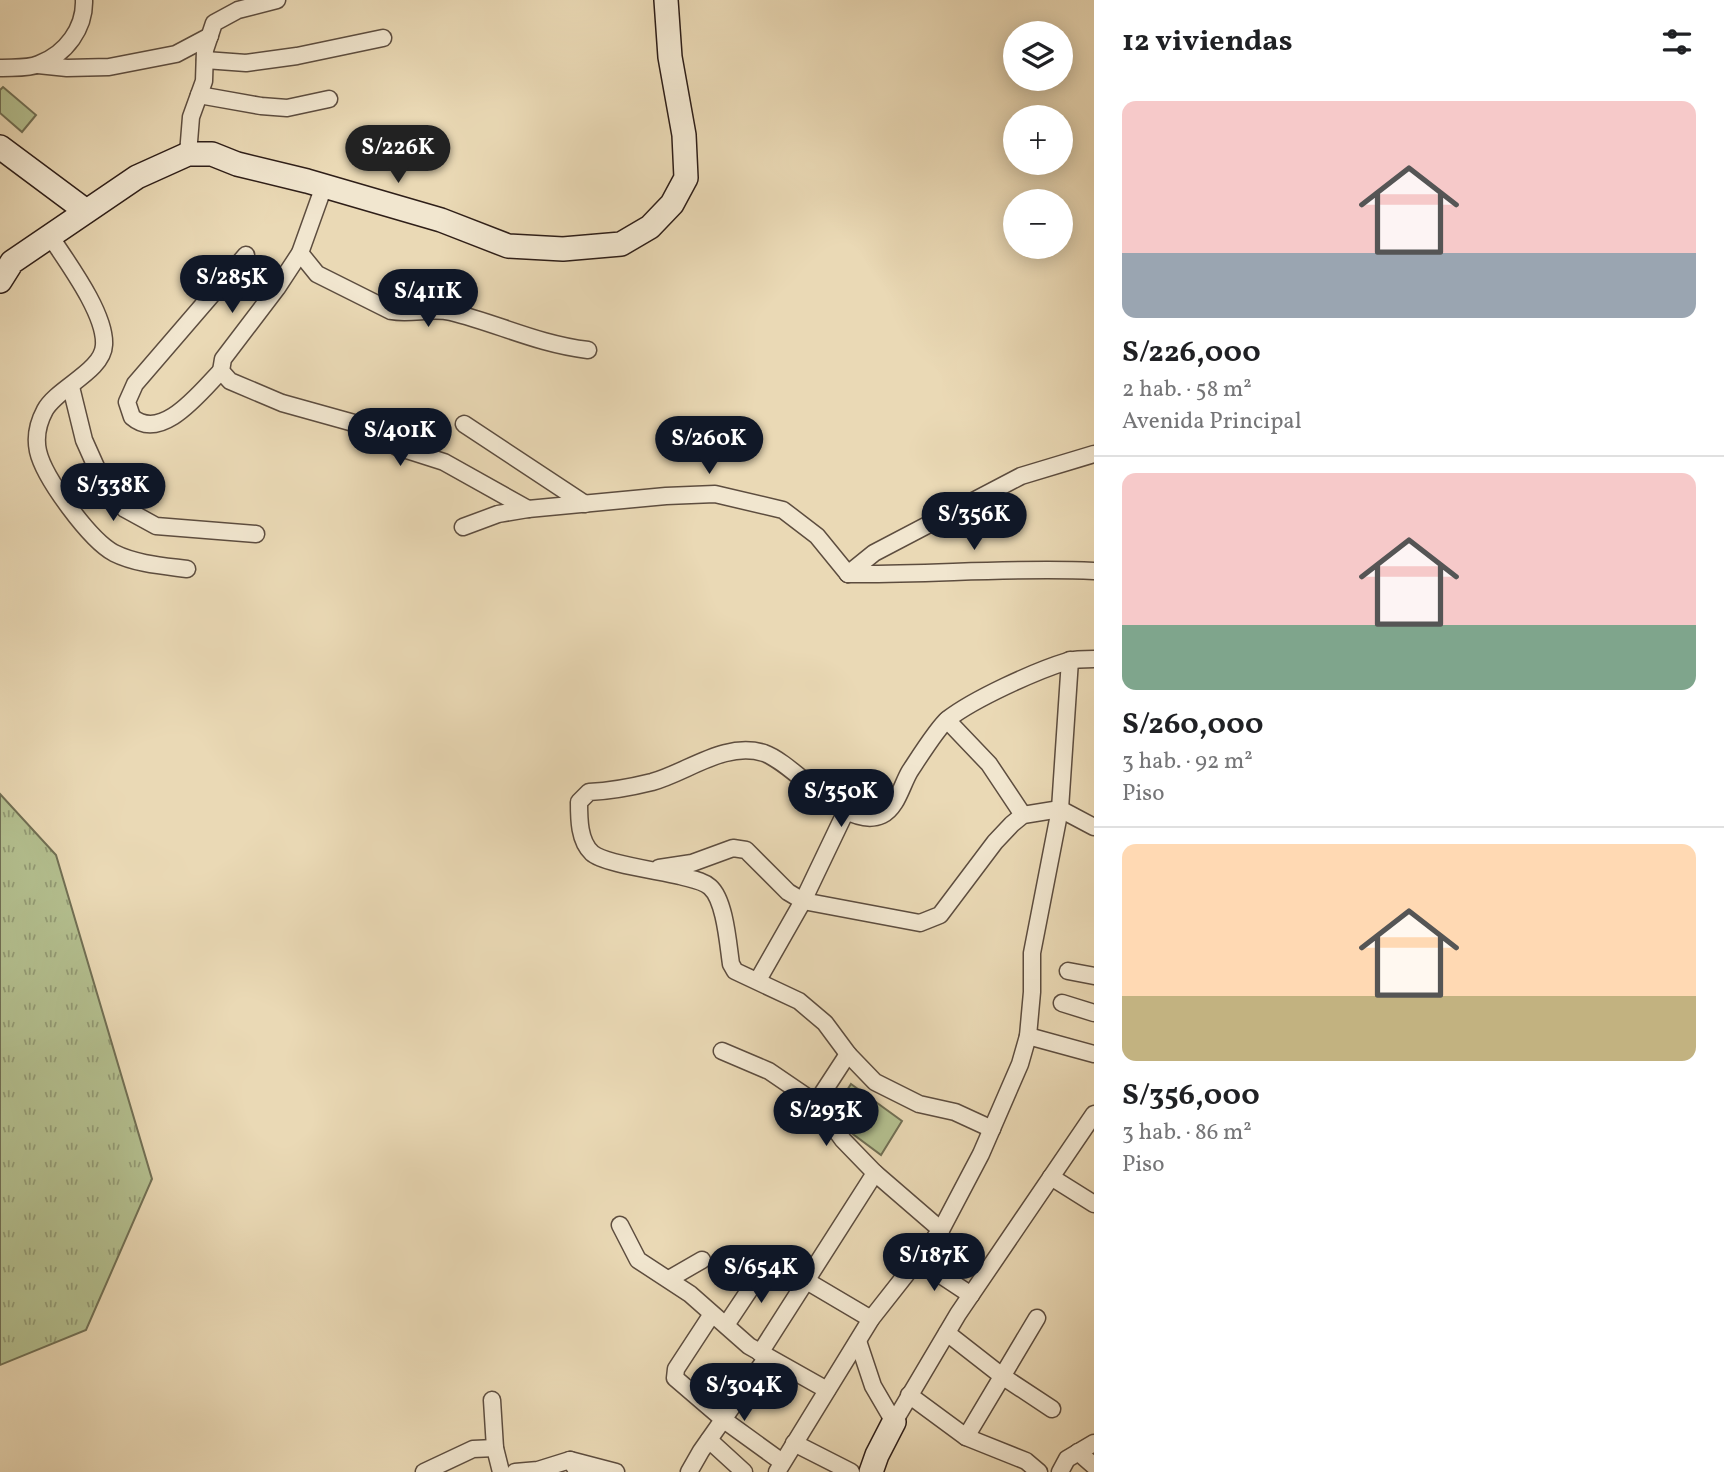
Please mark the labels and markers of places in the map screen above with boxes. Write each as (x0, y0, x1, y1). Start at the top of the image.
pin: S/226K (341, 125, 455, 185)
pin: S/285K (175, 256, 289, 315)
pin: S/411K (371, 270, 485, 329)
pin: S/401K (343, 408, 457, 468)
pin: S/260K (652, 416, 766, 476)
pin: S/338K (56, 463, 170, 523)
pin: S/356K (917, 492, 1031, 552)
pin: S/350K (784, 770, 898, 829)
pin: S/293K (769, 1088, 883, 1148)
pin: S/187K (877, 1234, 991, 1293)
pin: S/654K (704, 1246, 818, 1305)
pin: S/304K (687, 1364, 801, 1423)

